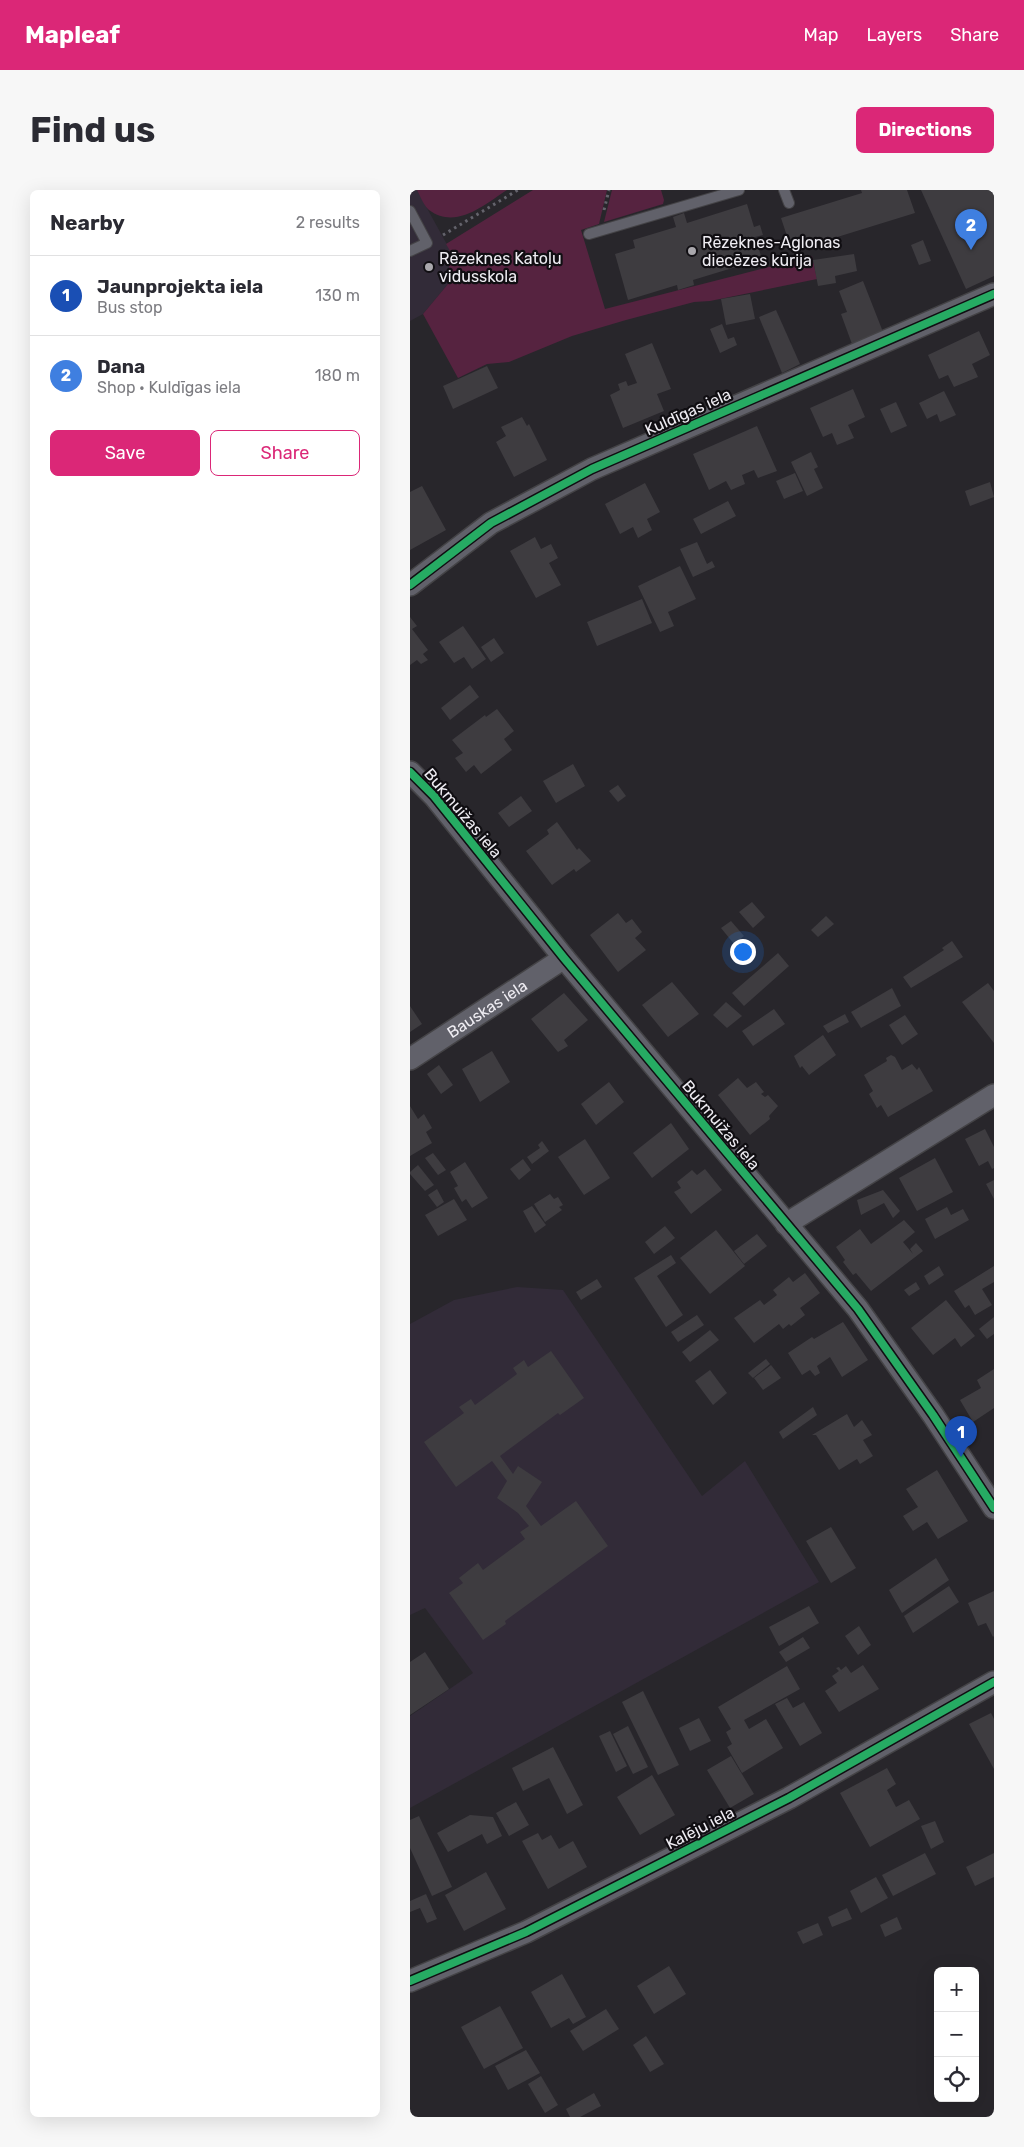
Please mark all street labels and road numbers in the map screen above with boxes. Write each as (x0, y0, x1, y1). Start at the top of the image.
street label: Kuldīgas iela (642, 385, 734, 439)
street label: Bukmuižas iela (420, 764, 506, 862)
street label: Bauskas iela (443, 975, 531, 1042)
street label: Bukmuižas iela (678, 1076, 764, 1174)
street label: Kalēju iela (663, 1803, 737, 1853)

